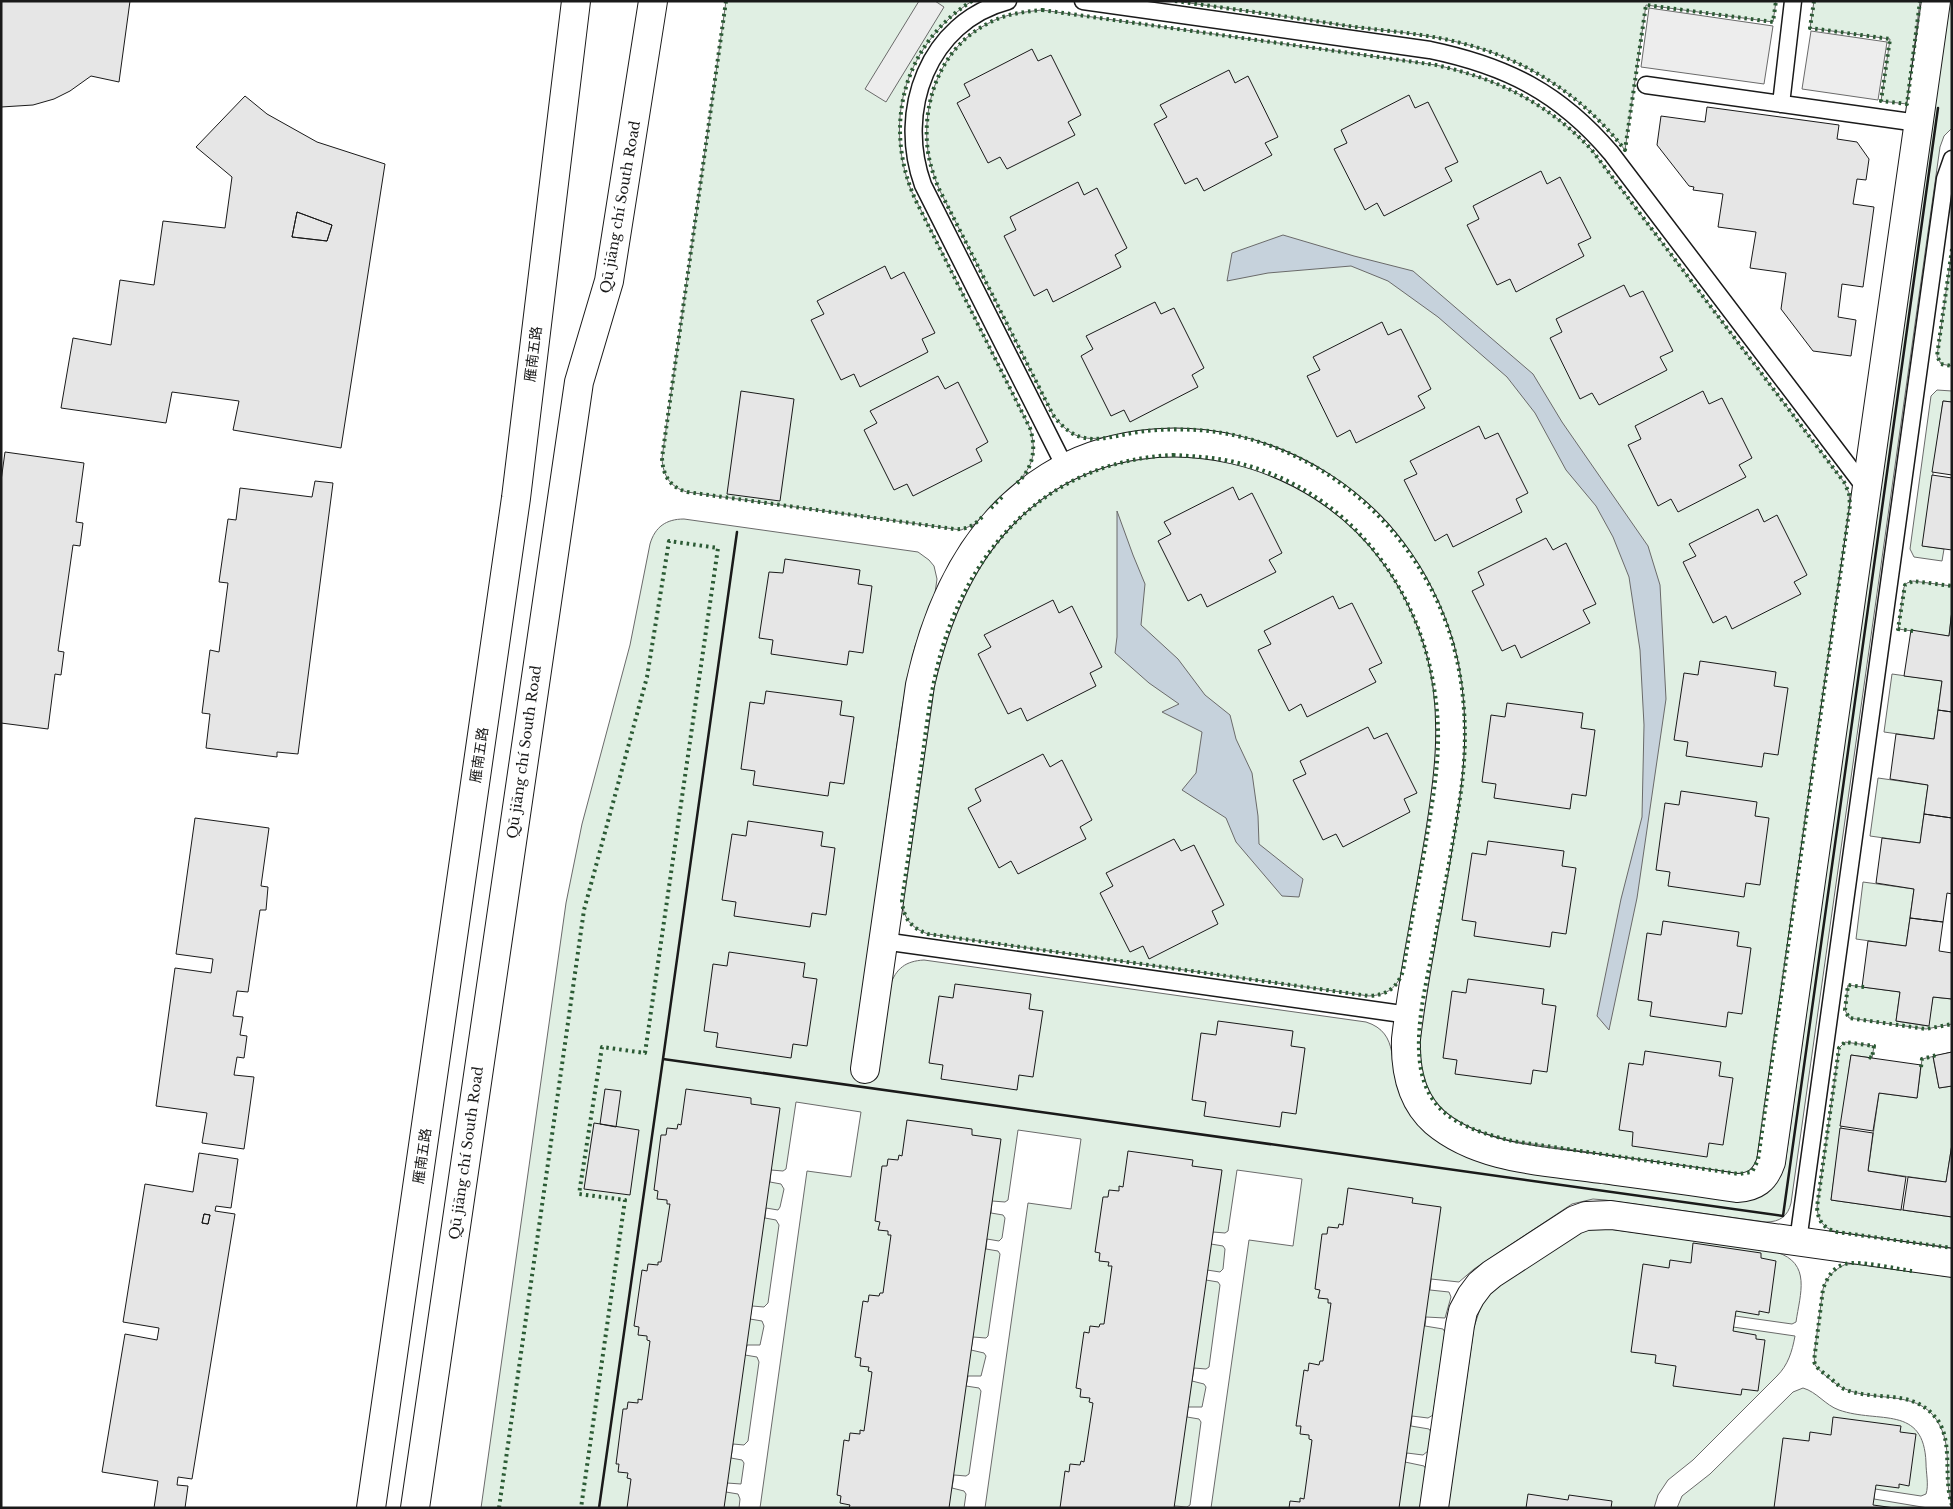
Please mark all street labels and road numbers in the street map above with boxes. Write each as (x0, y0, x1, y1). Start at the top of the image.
street label: Qū jiāng chí South Road (596, 119, 644, 295)
street label: 雁南五路 (521, 325, 545, 383)
street label: Qū jiāng chí South Road (503, 664, 545, 840)
street label: 雁南五路 (466, 726, 492, 784)
street label: Qū jiāng chí South Road (445, 1065, 487, 1241)
street label: 雁南五路 (409, 1127, 435, 1185)

